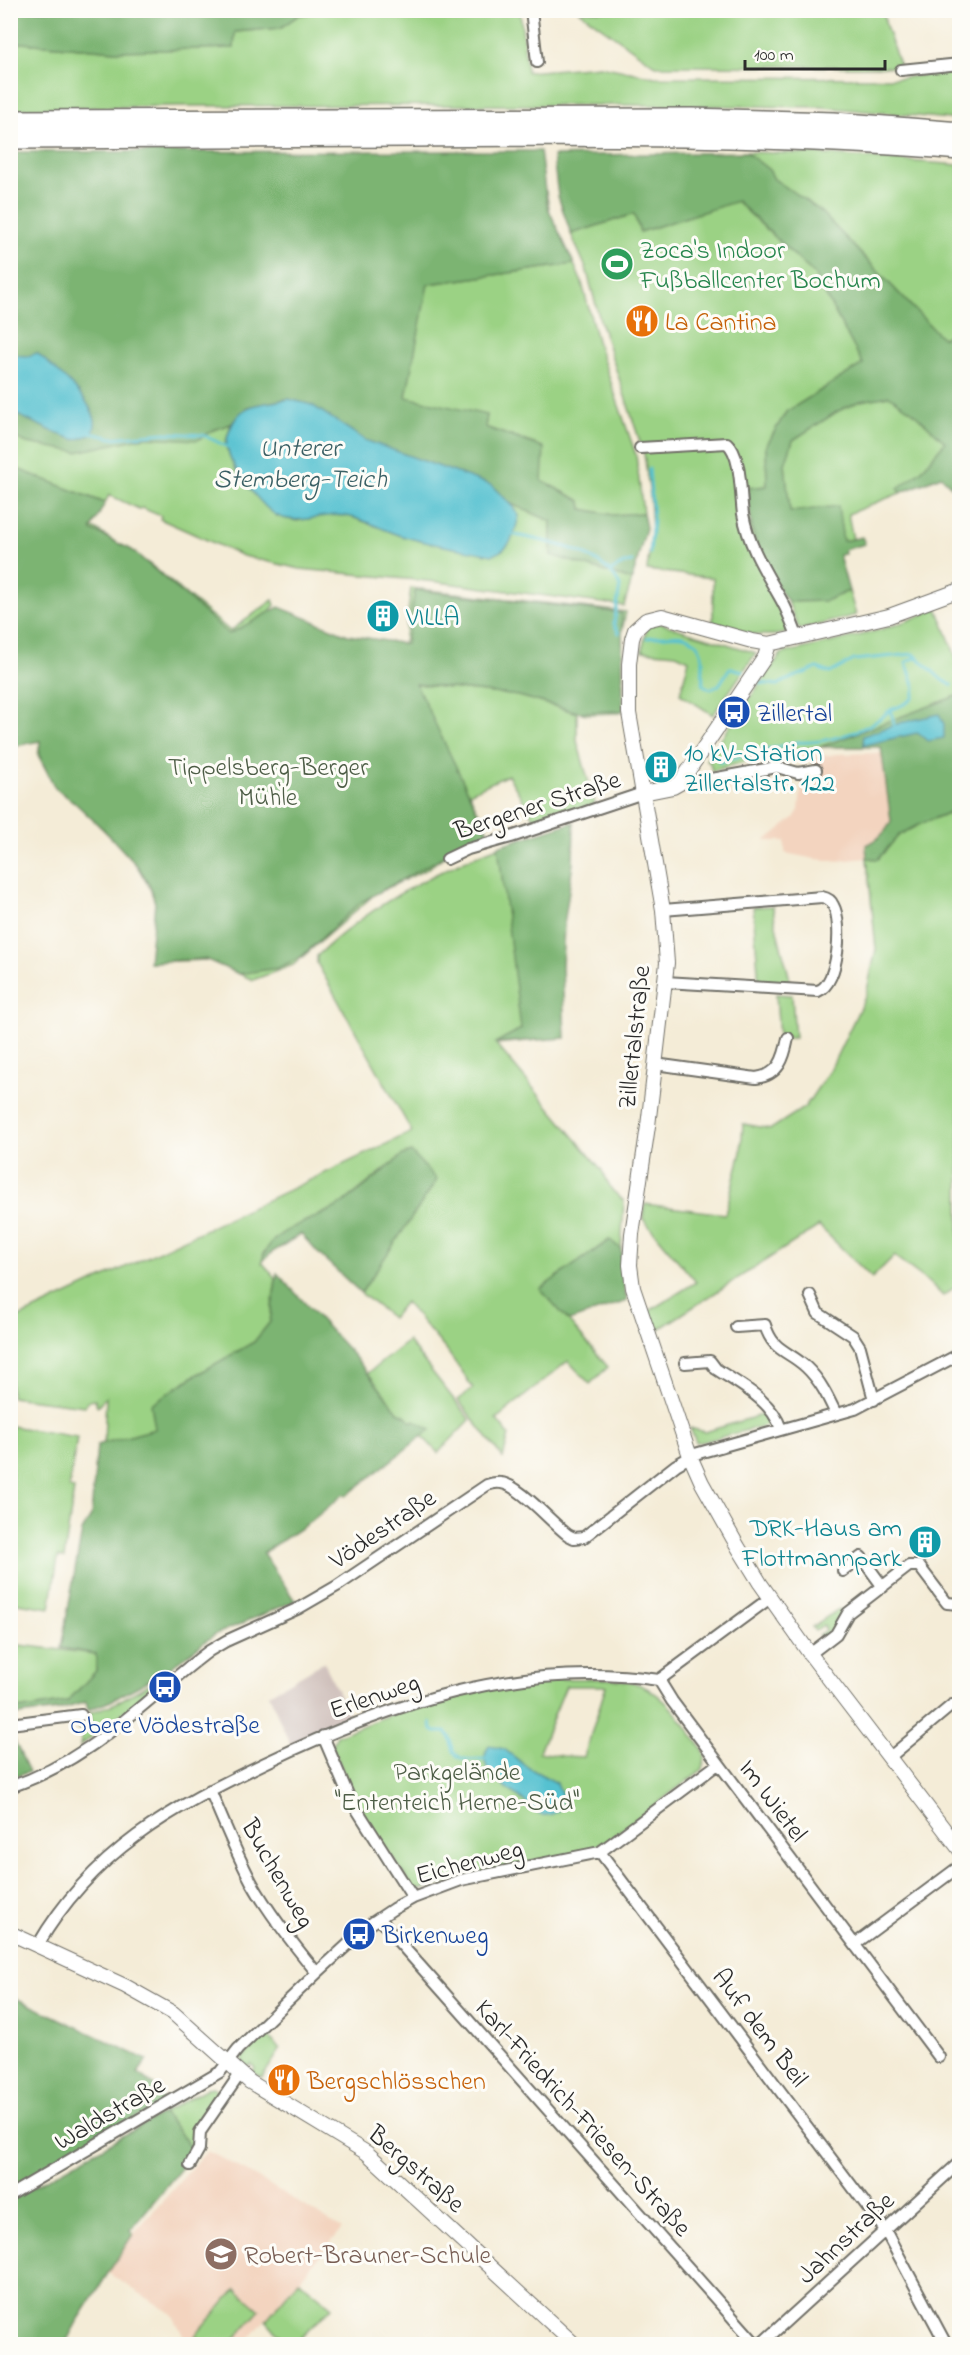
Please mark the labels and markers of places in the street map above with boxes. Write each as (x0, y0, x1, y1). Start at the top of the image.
place label: Zoca's Indoor Fußballcenter Bochum (639, 233, 881, 301)
sports icon: Zoca's Indoor Fußballcenter Bochum (599, 246, 635, 282)
restaurant icon: La Cantina (624, 303, 660, 339)
place label: La Cantina (665, 305, 777, 343)
building icon: VILLA (365, 598, 401, 634)
place label: VILLA (405, 600, 460, 638)
bus stop icon: Zillertal (716, 694, 752, 730)
place label: Zillertal (757, 696, 832, 734)
place label: 10 kV-Station Zillertalstr. 122 (684, 736, 835, 804)
building icon: 10 kV-Station Zillertalstr. 122 (643, 749, 679, 785)
place label: DRK-Haus am Flottmannpark (741, 1511, 903, 1579)
building icon: DRK-Haus am Flottmannpark (907, 1524, 943, 1560)
bus stop icon: Obere Vödestraße (147, 1669, 183, 1705)
place label: Obere Vödestraße (70, 1708, 260, 1746)
bus stop icon: Birkenweg (341, 1916, 377, 1952)
place label: Birkenweg (381, 1918, 489, 1956)
restaurant icon: Bergschlösschen (266, 2062, 302, 2098)
place label: Bergschlösschen (306, 2064, 486, 2102)
school or university icon: Robert-Brauner-Schule (203, 2236, 239, 2272)
place label: Robert-Brauner-Schule (244, 2238, 491, 2276)

